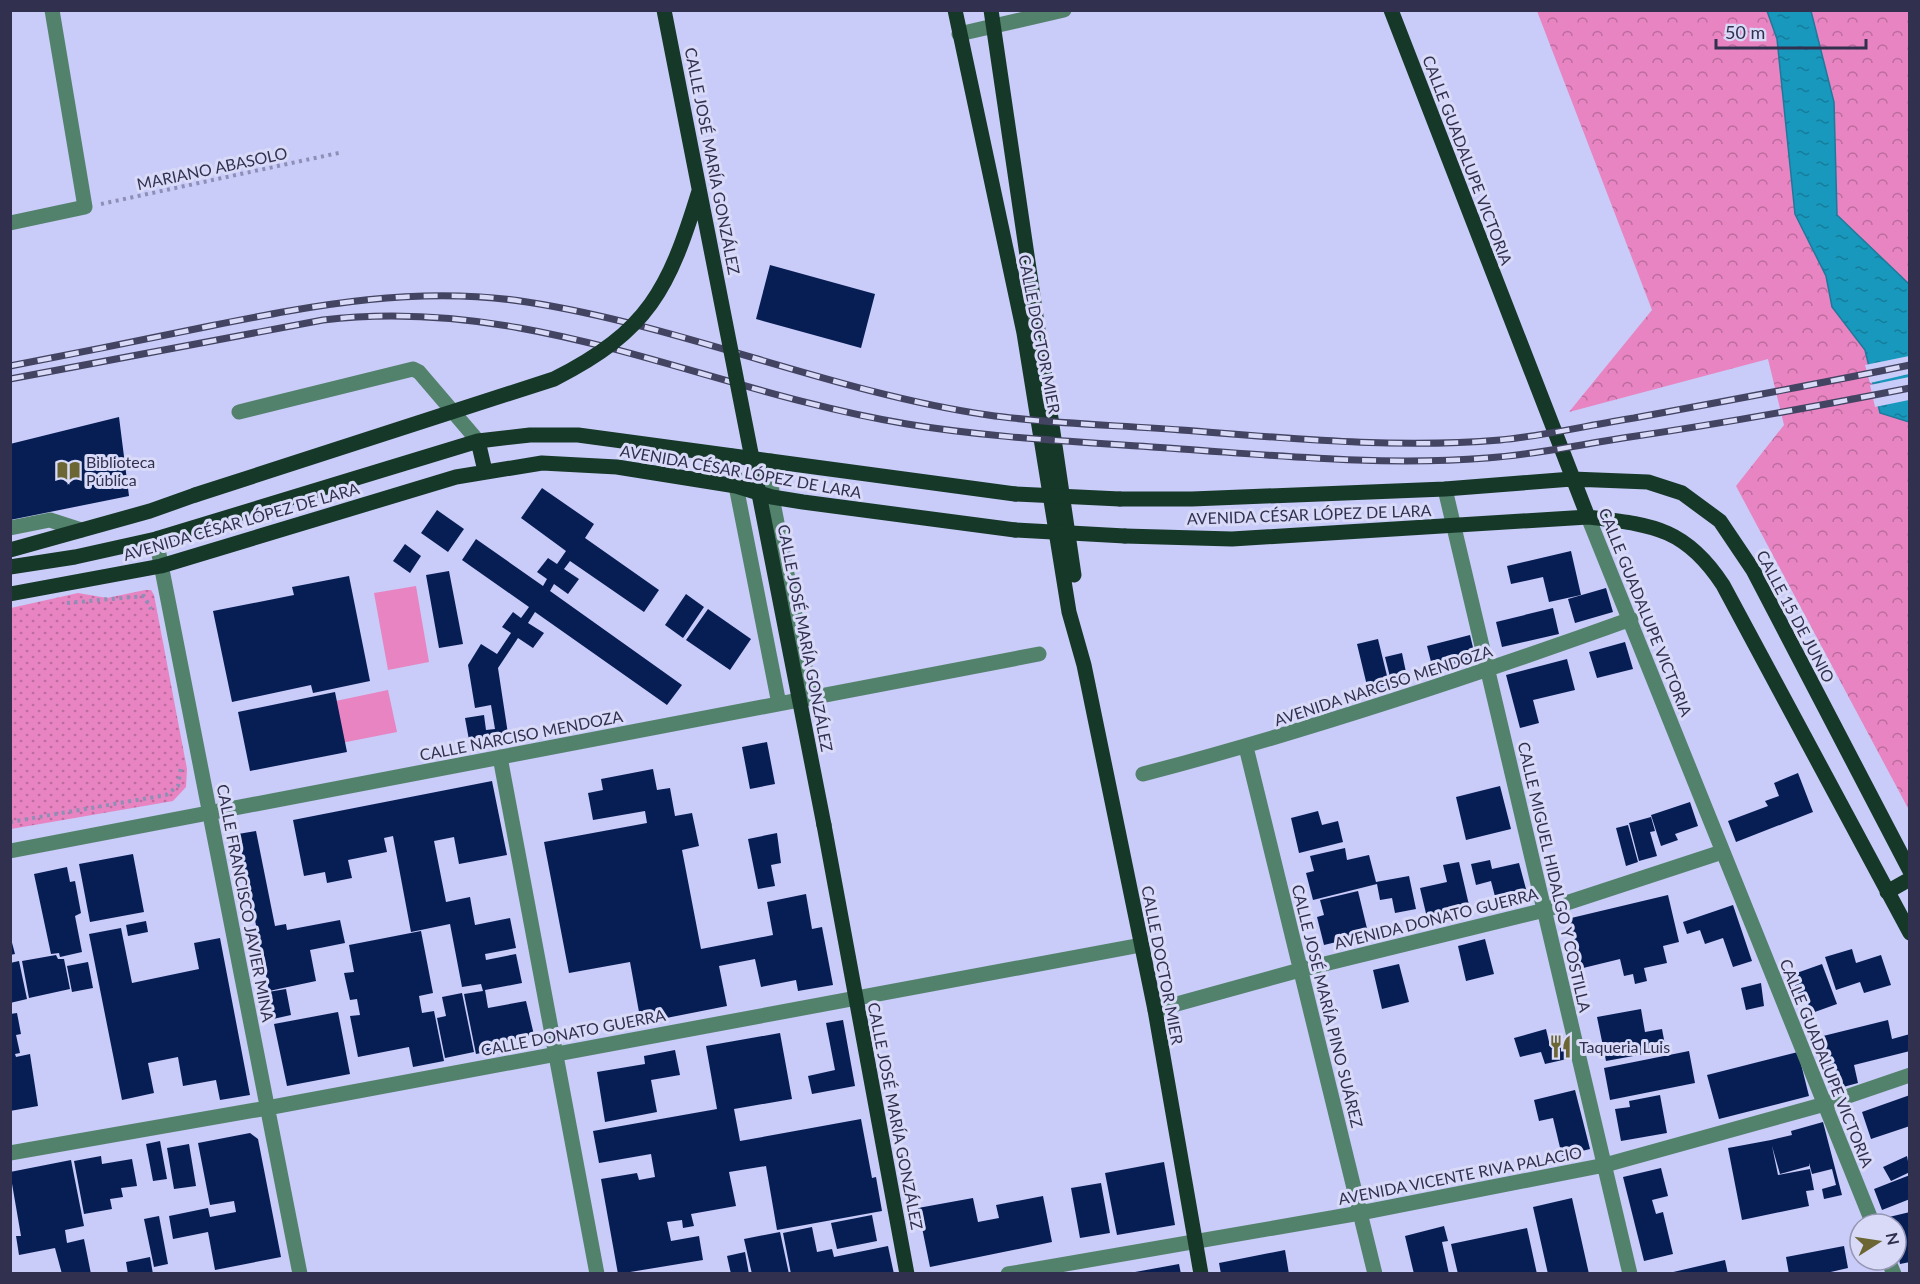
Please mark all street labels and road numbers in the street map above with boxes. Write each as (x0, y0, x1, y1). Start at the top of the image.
street label: CALLE JOSÉ MARÍA GONZÁLEZ (682, 46, 744, 277)
street label: CALLE GUADALUPE VICTORIA (1419, 52, 1517, 268)
street label: MARIANO ABASOLO (135, 143, 289, 193)
street label: CALLE DOCTOR MIER (1015, 253, 1065, 415)
street label: AVENIDA CÉSAR LÓPEZ DE LARA (619, 440, 863, 502)
street label: AVENIDA CÉSAR LÓPEZ DE LARA (121, 478, 361, 564)
street label: AVENIDA CÉSAR LÓPEZ DE LARA (1186, 500, 1432, 528)
street label: CALLE GUADALUPE VICTORIA (1595, 505, 1697, 719)
street label: CALLE JOSÉ MARÍA GONZÁLEZ (775, 523, 837, 754)
street label: CALLE 15 DE JUNIO (1753, 547, 1839, 686)
street label: AVENIDA NARCISO MENDOZA (1272, 641, 1495, 729)
street label: CALLE NARCISO MENDOZA (418, 706, 624, 764)
street label: CALLE MIGUEL HIDALGO Y COSTILLA (1515, 740, 1595, 1014)
street label: CALLE FRANCISCO JAVIER MINA (214, 783, 278, 1024)
street label: CALLE JOSÉ MARÍA PINO SUÁREZ (1289, 882, 1368, 1130)
street label: AVENIDA DONATO GUERRA (1332, 883, 1540, 953)
street label: CALLE DOCTOR MIER (1138, 884, 1188, 1046)
street label: CALLE GUADALUPE VICTORIA (1776, 956, 1878, 1170)
street label: CALLE JOSÉ MARÍA GONZÁLEZ (865, 1001, 927, 1232)
street label: CALLE DONATO GUERRA (479, 1005, 667, 1059)
street label: AVENIDA VICENTE RIVA PALACIO (1337, 1142, 1584, 1208)

